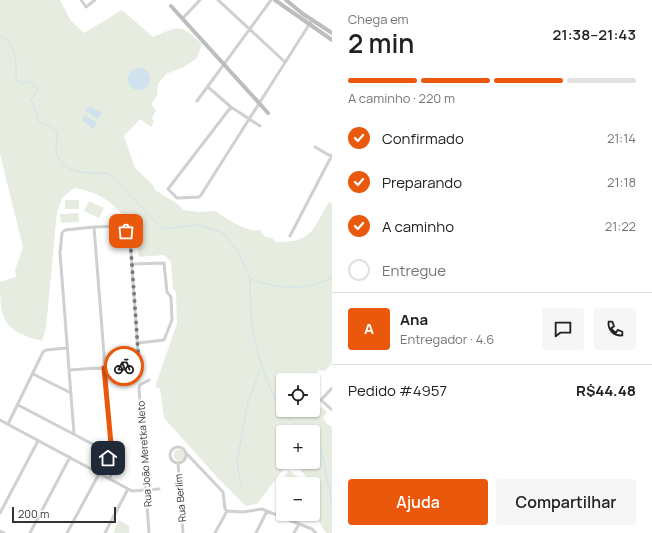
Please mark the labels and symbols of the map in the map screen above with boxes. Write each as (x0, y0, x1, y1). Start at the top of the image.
pin (109, 214, 143, 248)
courier (104, 346, 144, 386)
street label: Rua João Meretka Neto (133, 400, 155, 508)
pin (91, 441, 125, 475)
street label: Rua Berlim (171, 473, 189, 523)
scale bar (12, 505, 116, 524)

